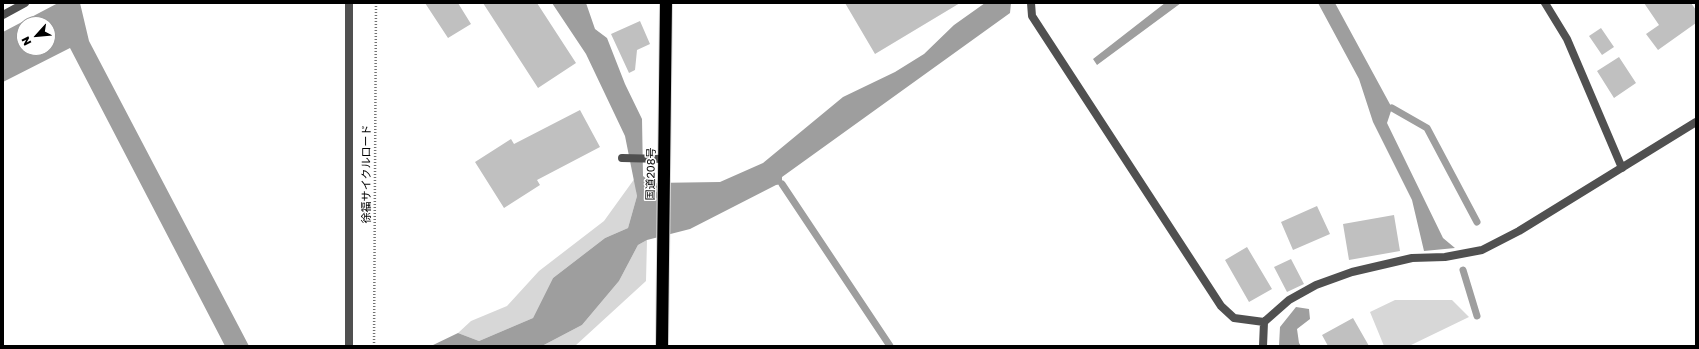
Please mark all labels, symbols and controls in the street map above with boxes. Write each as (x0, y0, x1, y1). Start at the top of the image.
north arrow (16, 16, 56, 56)
text: N (18, 35, 33, 48)
street label: 徐福サイクルロード (360, 125, 374, 223)
street label: 国道208号 (644, 147, 658, 201)

